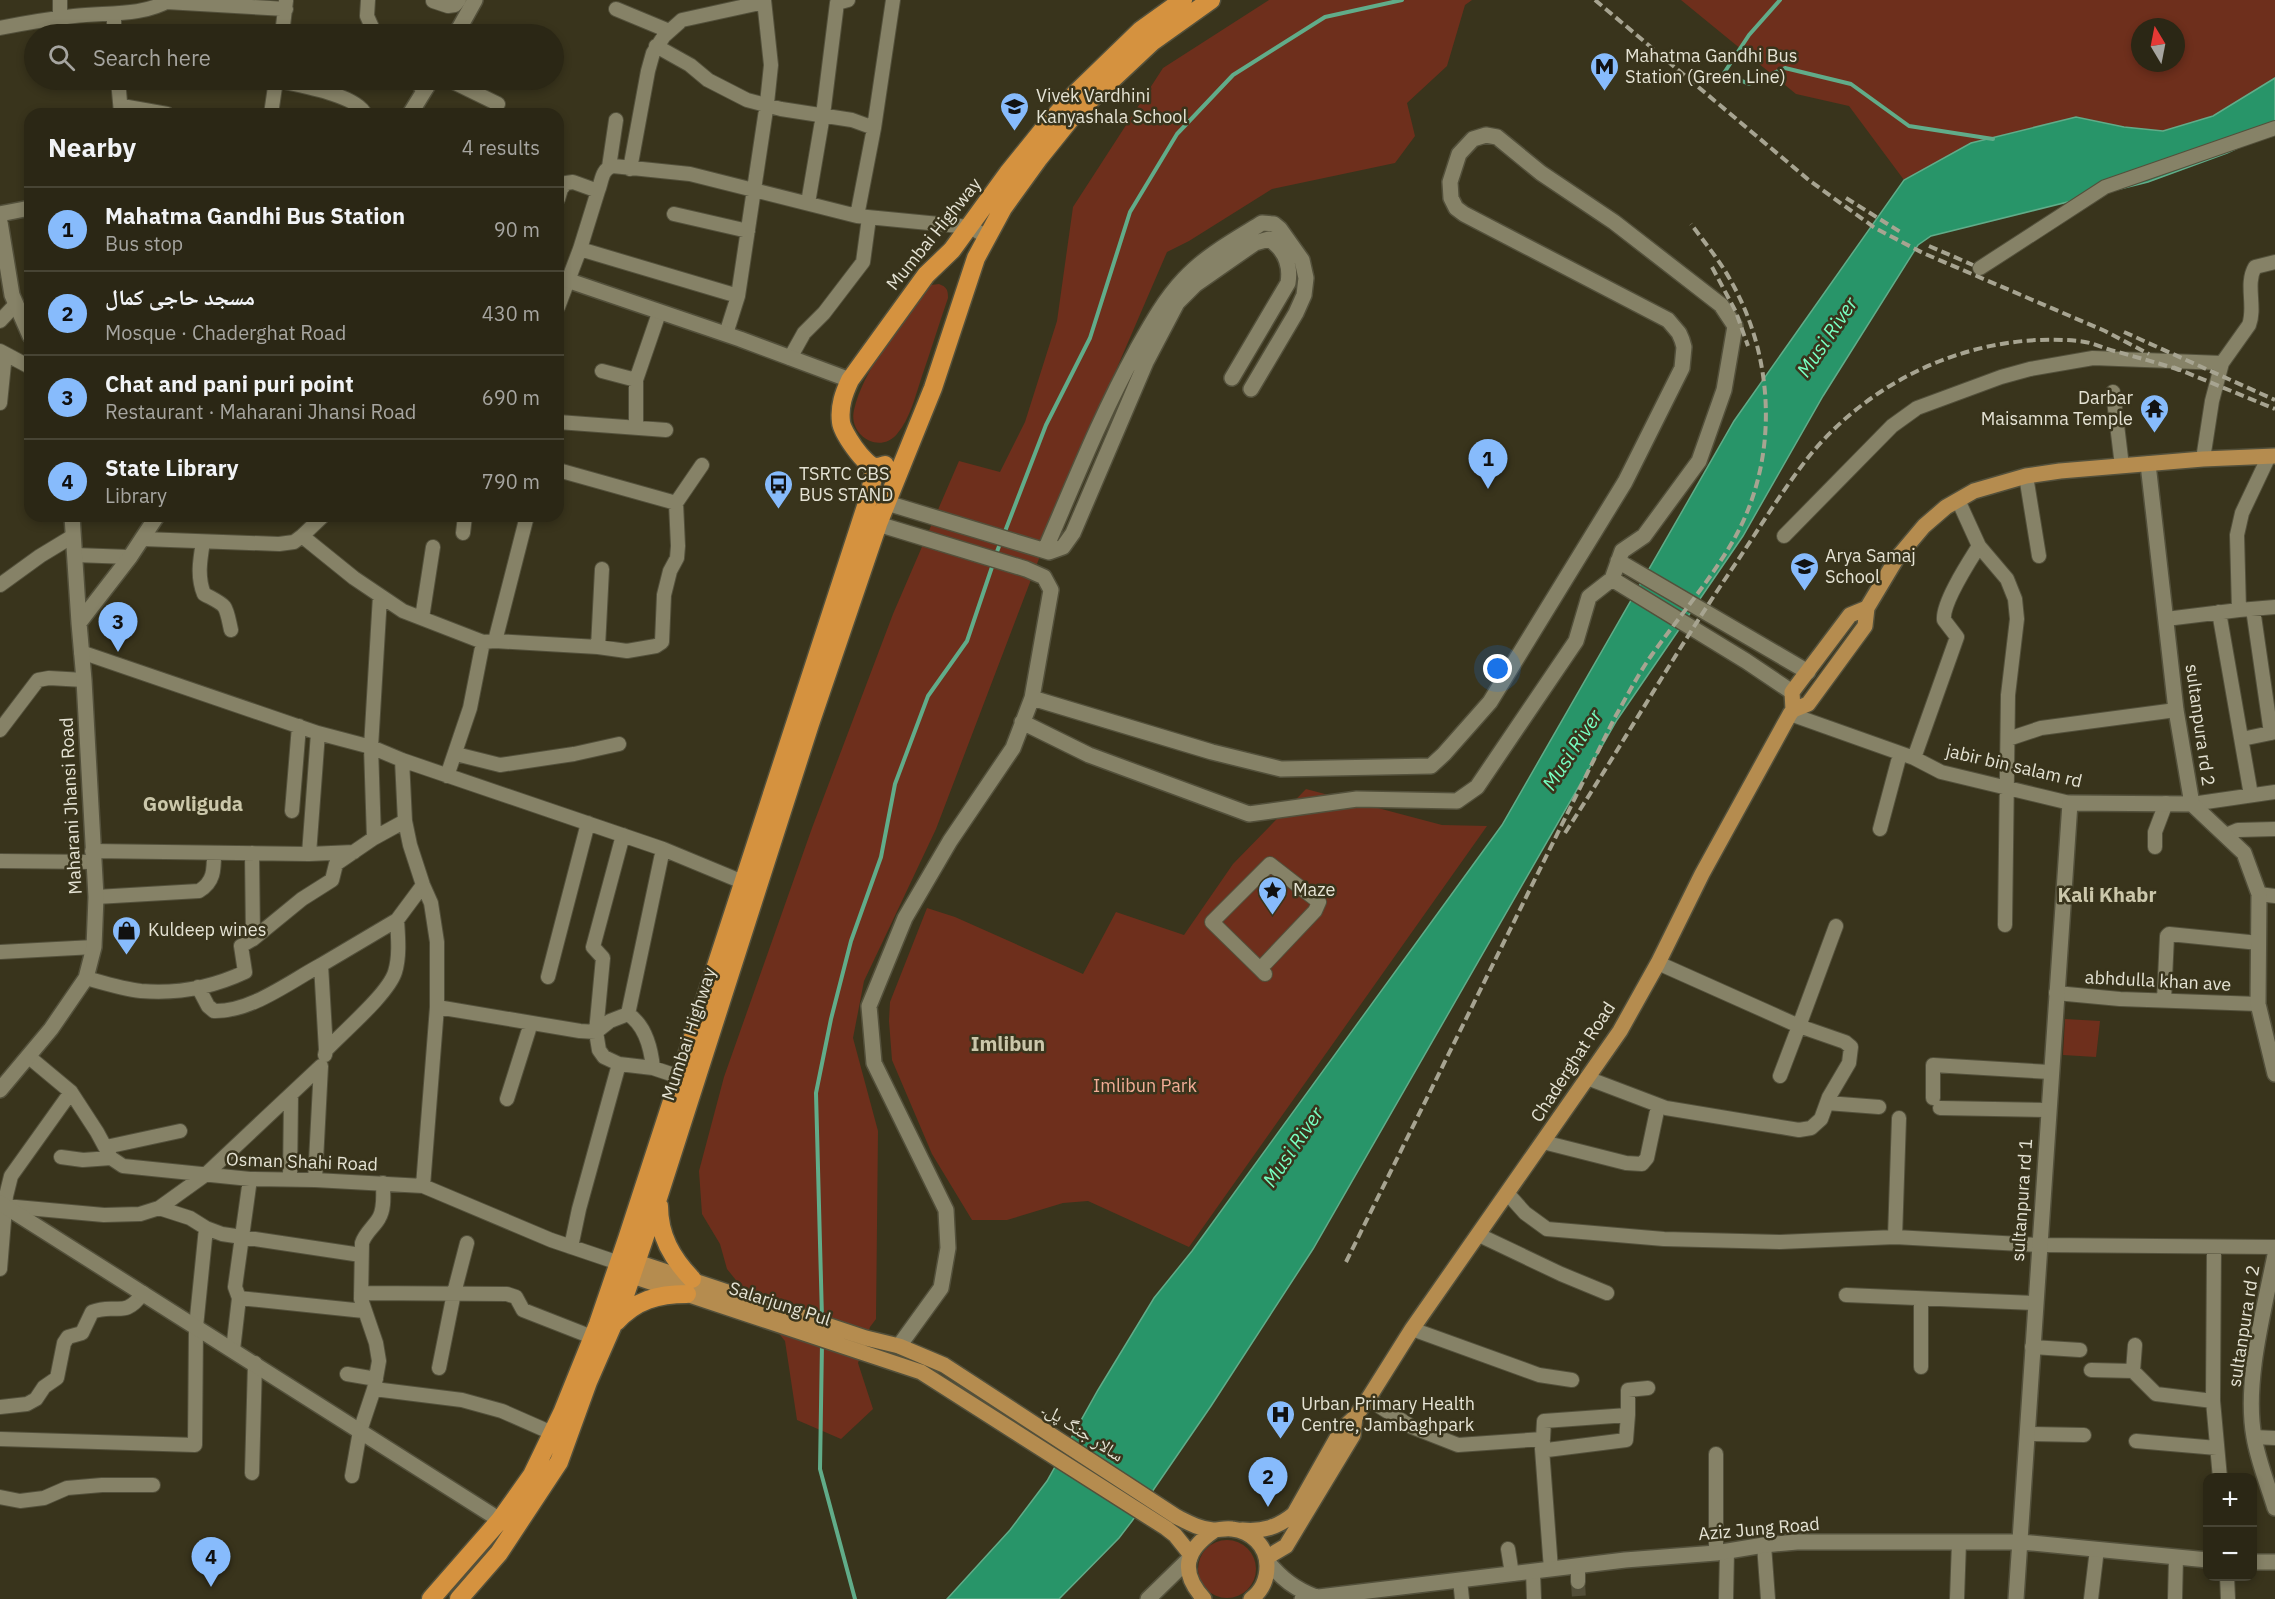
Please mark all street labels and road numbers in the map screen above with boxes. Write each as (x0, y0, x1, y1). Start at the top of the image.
street label: Mumbai Highway (881, 173, 986, 295)
street label: sultanpura rd 2 (2181, 662, 2220, 787)
street label: Maharani Jhansi Road (54, 717, 87, 895)
street label: jabir bin salam rd (1944, 739, 2084, 792)
street label: Mumbai Highway (656, 964, 721, 1103)
street label: abhdulla khan ave (2084, 965, 2232, 996)
street label: Chaderghat Road (1525, 997, 1620, 1126)
street label: sultanpura rd 1 (2006, 1138, 2037, 1262)
street label: Osman Shahi Road (226, 1147, 378, 1176)
street label: sultanpura rd 2 (2223, 1263, 2264, 1388)
street label: Salarjung Pul (726, 1276, 834, 1331)
street label: سالار جنگ پل۔ (1038, 1397, 1129, 1467)
street label: Aziz Jung Road (1697, 1512, 1821, 1545)

